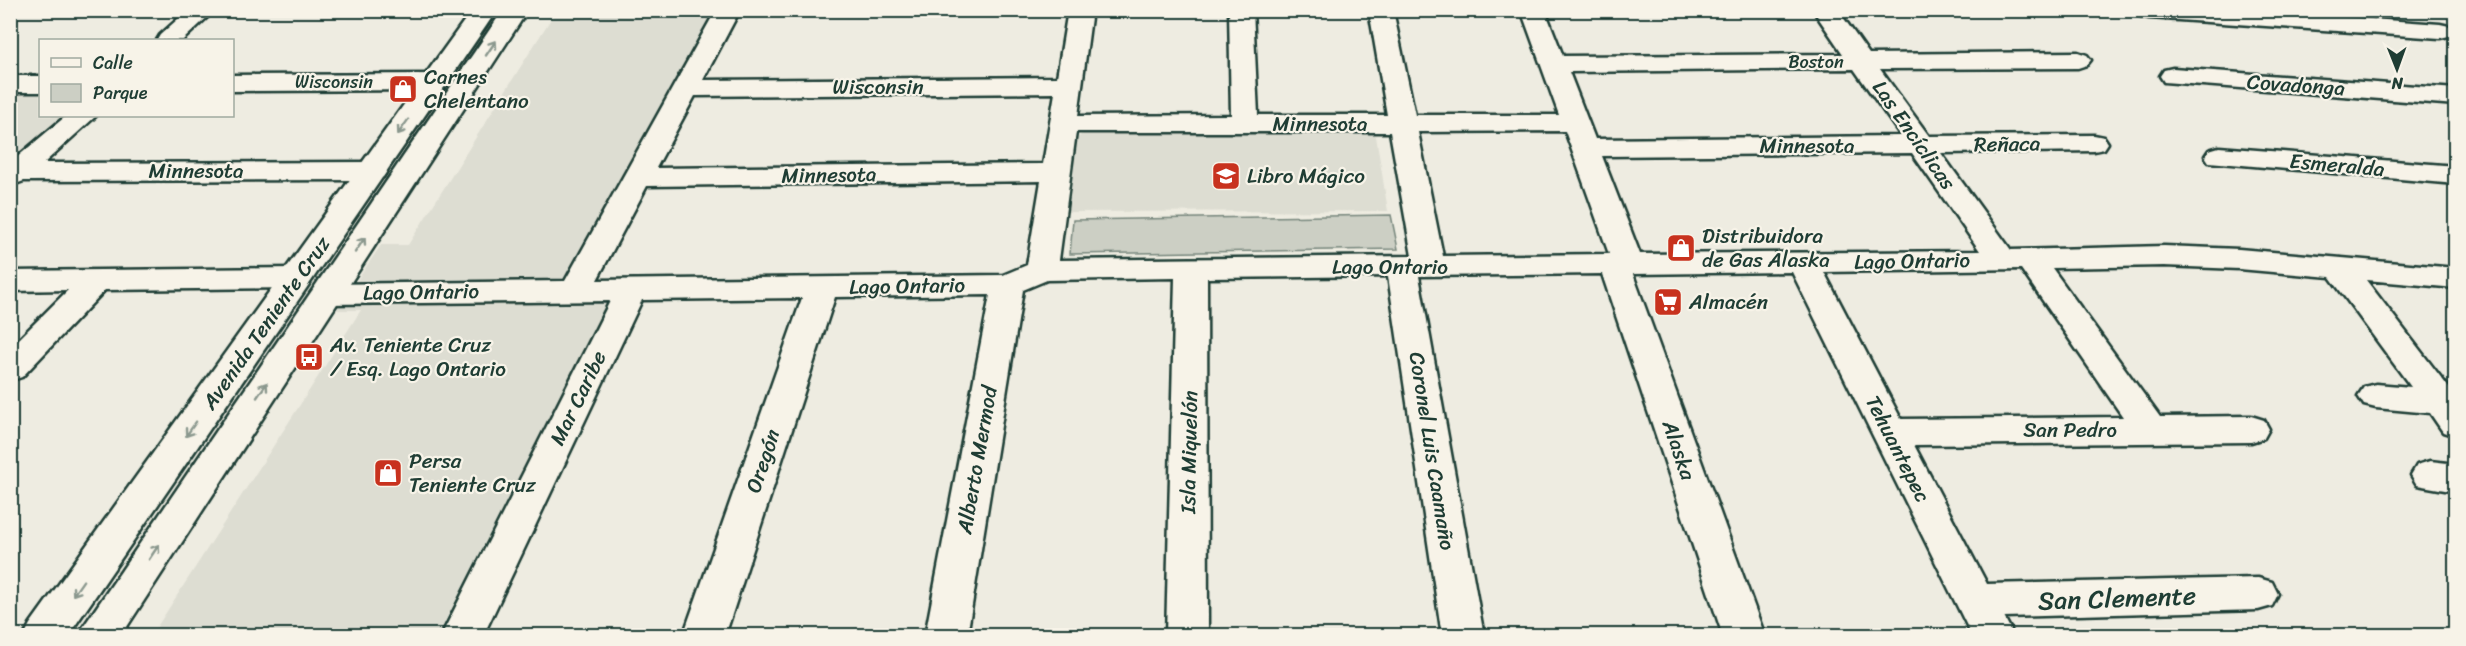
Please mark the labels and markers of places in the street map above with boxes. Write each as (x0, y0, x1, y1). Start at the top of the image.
place label: Carnes Chelentano (424, 58, 529, 120)
shop icon: Carnes Chelentano (387, 73, 419, 105)
place label: Libro Mágico (1247, 157, 1365, 195)
school or university icon: Libro Mágico (1210, 160, 1242, 192)
place label: Distribuidora de Gas Alaska (1702, 217, 1830, 279)
shop icon: Distribuidora de Gas Alaska (1665, 232, 1697, 264)
place label: Almacén (1688, 283, 1768, 321)
supermarket icon: Almacén (1652, 286, 1684, 318)
place label: Av. Teniente Cruz / Esq. Lago Ontario (329, 326, 506, 388)
bus stop icon: Av. Teniente Cruz / Esq. Lago Ontario (293, 341, 325, 373)
place label: Persa Teniente Cruz (409, 442, 537, 504)
shop icon: Persa Teniente Cruz (372, 457, 404, 489)

